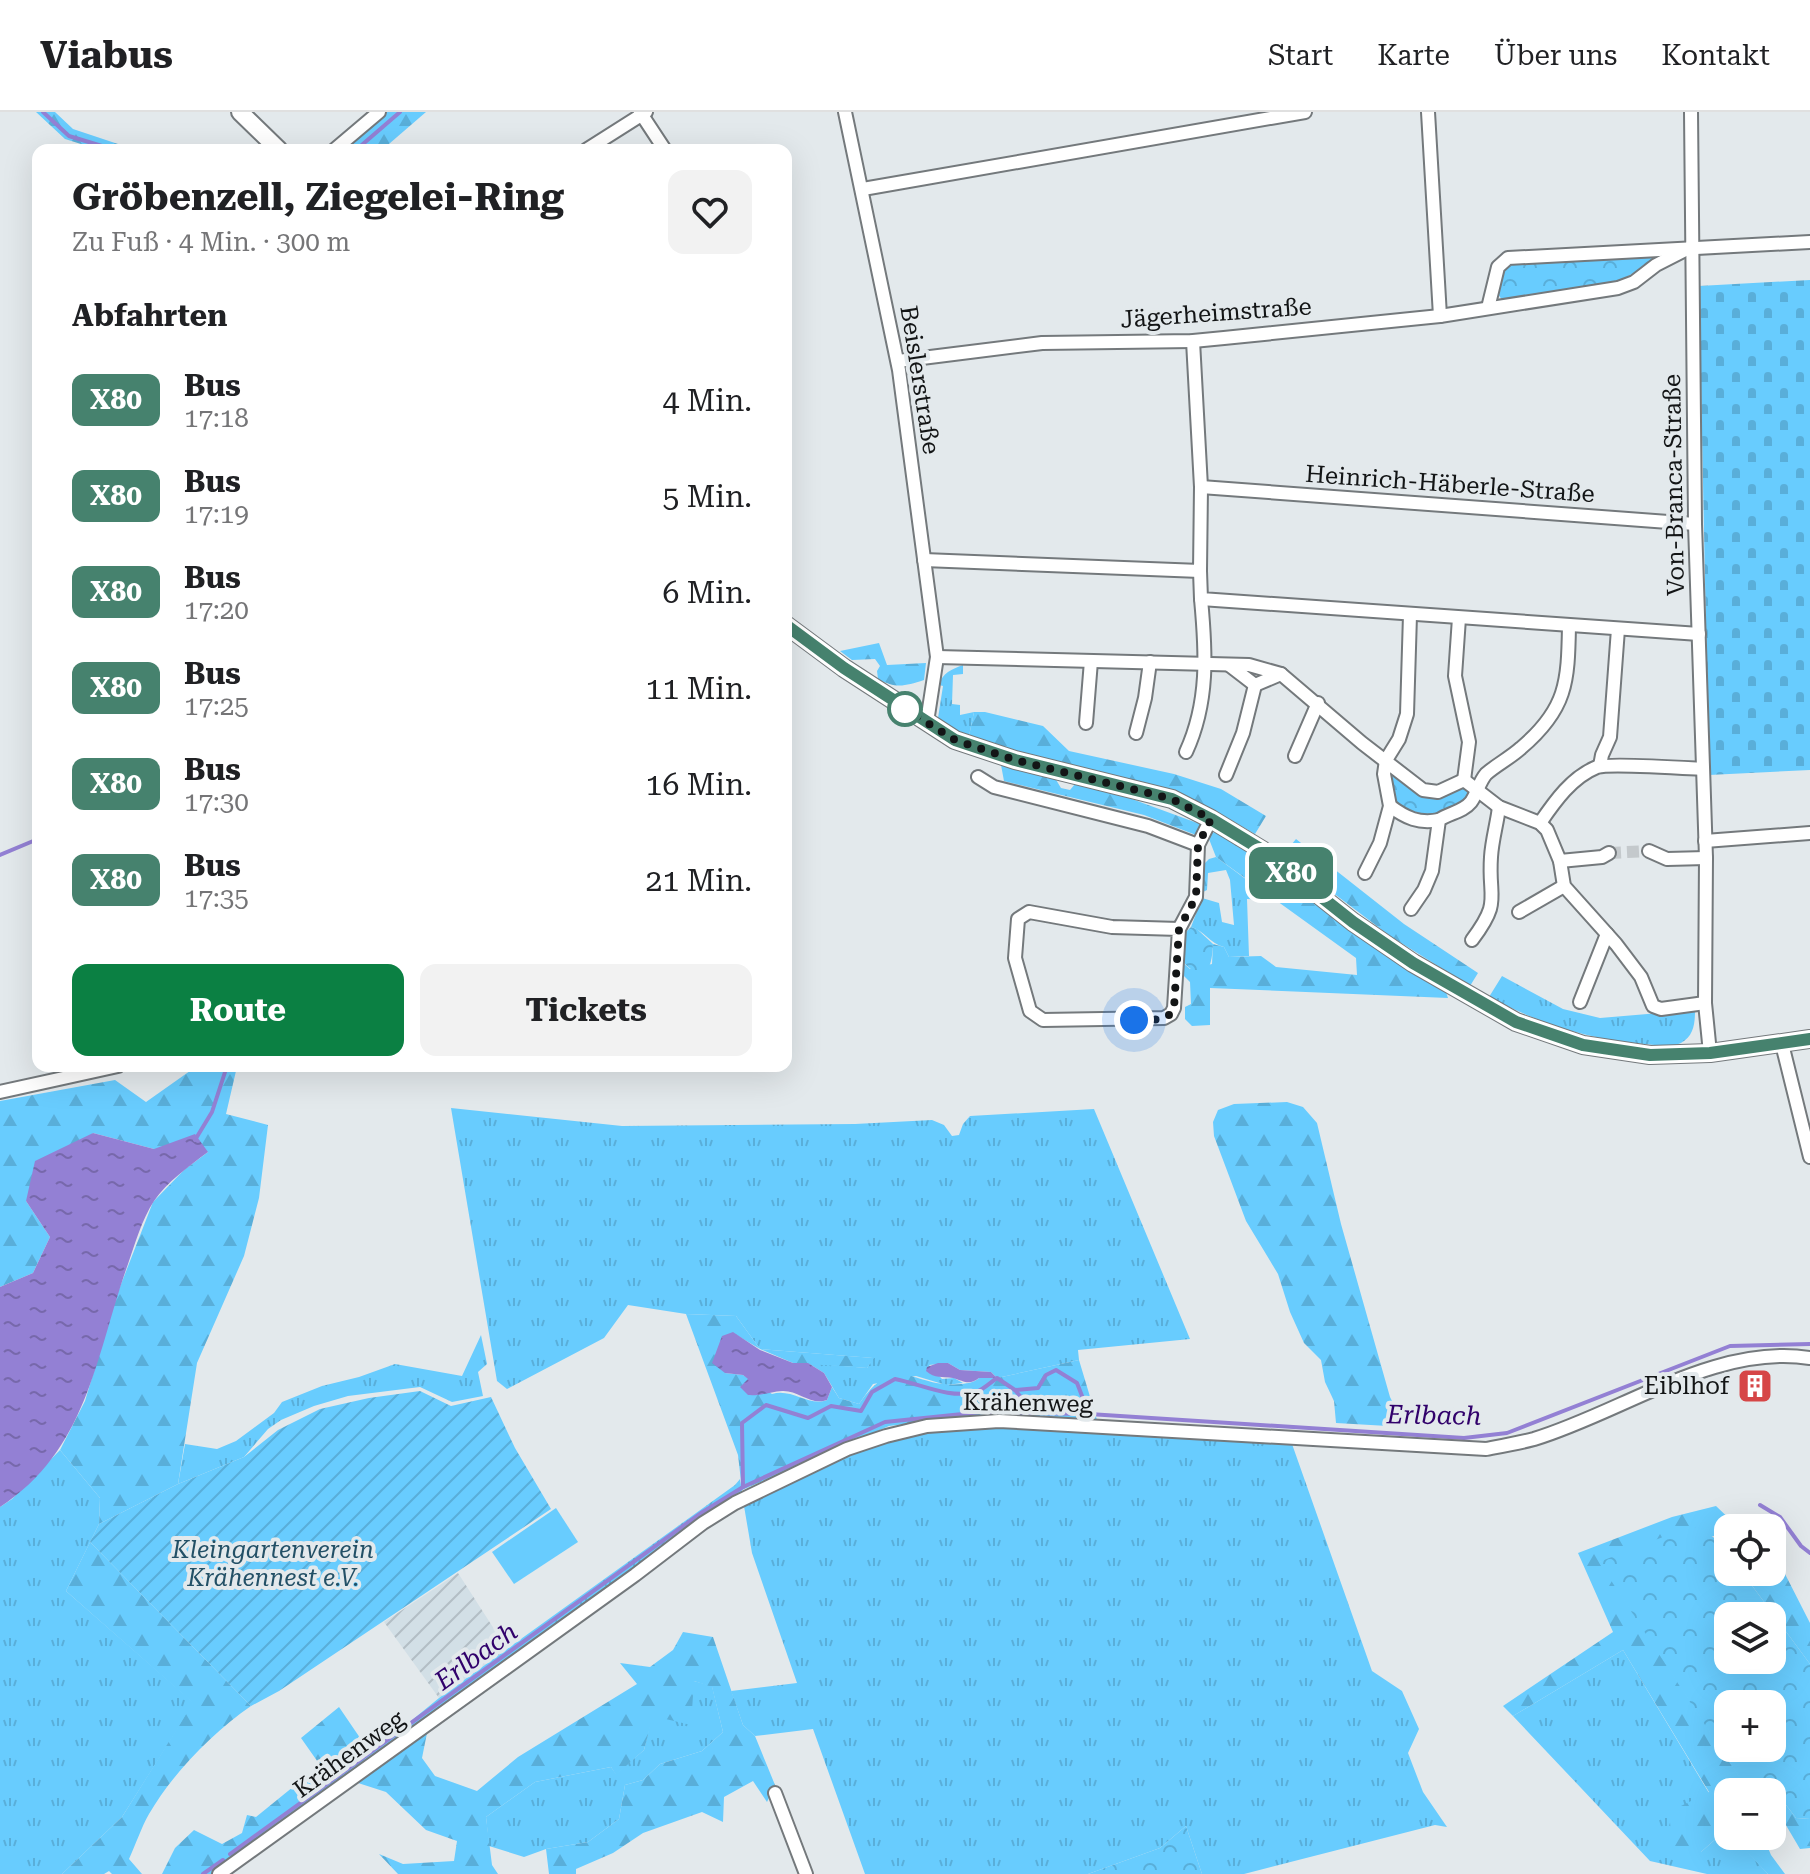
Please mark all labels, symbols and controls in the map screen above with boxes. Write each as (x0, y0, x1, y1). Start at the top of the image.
text: Viabus (40, 33, 173, 77)
text: Start (1268, 39, 1333, 72)
text: Karte (1377, 39, 1450, 72)
text: Über uns (1494, 39, 1617, 72)
text: Kontakt (1661, 39, 1770, 72)
button: heart (668, 170, 752, 254)
text: Gröbenzell, Ziegelei-Ring (72, 175, 564, 219)
text: Zu Fuß · 4 Min. · 300 m (72, 227, 350, 257)
street label: Jägerheimstraße (1120, 292, 1312, 334)
text: Abfahrten (72, 298, 227, 333)
street label: Beislerstraße (894, 304, 946, 456)
text: Bus (184, 368, 241, 403)
street label: Von-Branca-Straße (1658, 374, 1690, 596)
text: X80 (90, 383, 142, 416)
text: 4 Min. (662, 383, 752, 418)
text: 17:18 (184, 403, 249, 433)
street label: Heinrich-Häberle-Straße (1304, 460, 1596, 508)
text: Bus (184, 464, 241, 499)
text: X80 (90, 479, 142, 512)
text: 5 Min. (662, 479, 752, 514)
text: 17:19 (184, 499, 249, 529)
text: Bus (184, 560, 241, 595)
text: X80 (90, 575, 142, 608)
text: 6 Min. (662, 575, 752, 610)
text: 17:20 (184, 595, 249, 625)
text: Bus (184, 656, 241, 691)
text: X80 (90, 671, 142, 704)
text: 11 Min. (646, 671, 752, 706)
text: 17:25 (184, 691, 249, 721)
unlabelled marker (888, 692, 922, 726)
text: Bus (184, 752, 241, 787)
text: X80 (90, 767, 142, 800)
text: 16 Min. (646, 767, 752, 802)
text: 17:30 (184, 787, 249, 817)
line badge: X80 (1245, 847, 1337, 899)
text: Bus (184, 848, 241, 883)
text: X80 (1265, 856, 1317, 889)
text: X80 (90, 863, 142, 896)
text: 21 Min. (646, 863, 752, 898)
text: 17:35 (184, 883, 249, 913)
button: Route (72, 964, 404, 1056)
button: Tickets (420, 964, 752, 1056)
your location (1114, 1000, 1154, 1040)
building icon: Eiblhof (1736, 1367, 1774, 1405)
place label: Eiblhof (1644, 1372, 1730, 1400)
street label: Krähenweg (963, 1388, 1094, 1418)
water label: Erlbach (1385, 1399, 1482, 1431)
map controls (1714, 1514, 1786, 1850)
button: locate (1714, 1514, 1786, 1586)
park label: Kleingartenverein Krähennest e.V. (171, 1536, 374, 1592)
button: layers (1714, 1602, 1786, 1674)
water label: Erlbach (428, 1616, 523, 1697)
button: + (1714, 1690, 1786, 1762)
street label: Krähenweg (288, 1704, 410, 1804)
button: − (1714, 1778, 1786, 1850)

